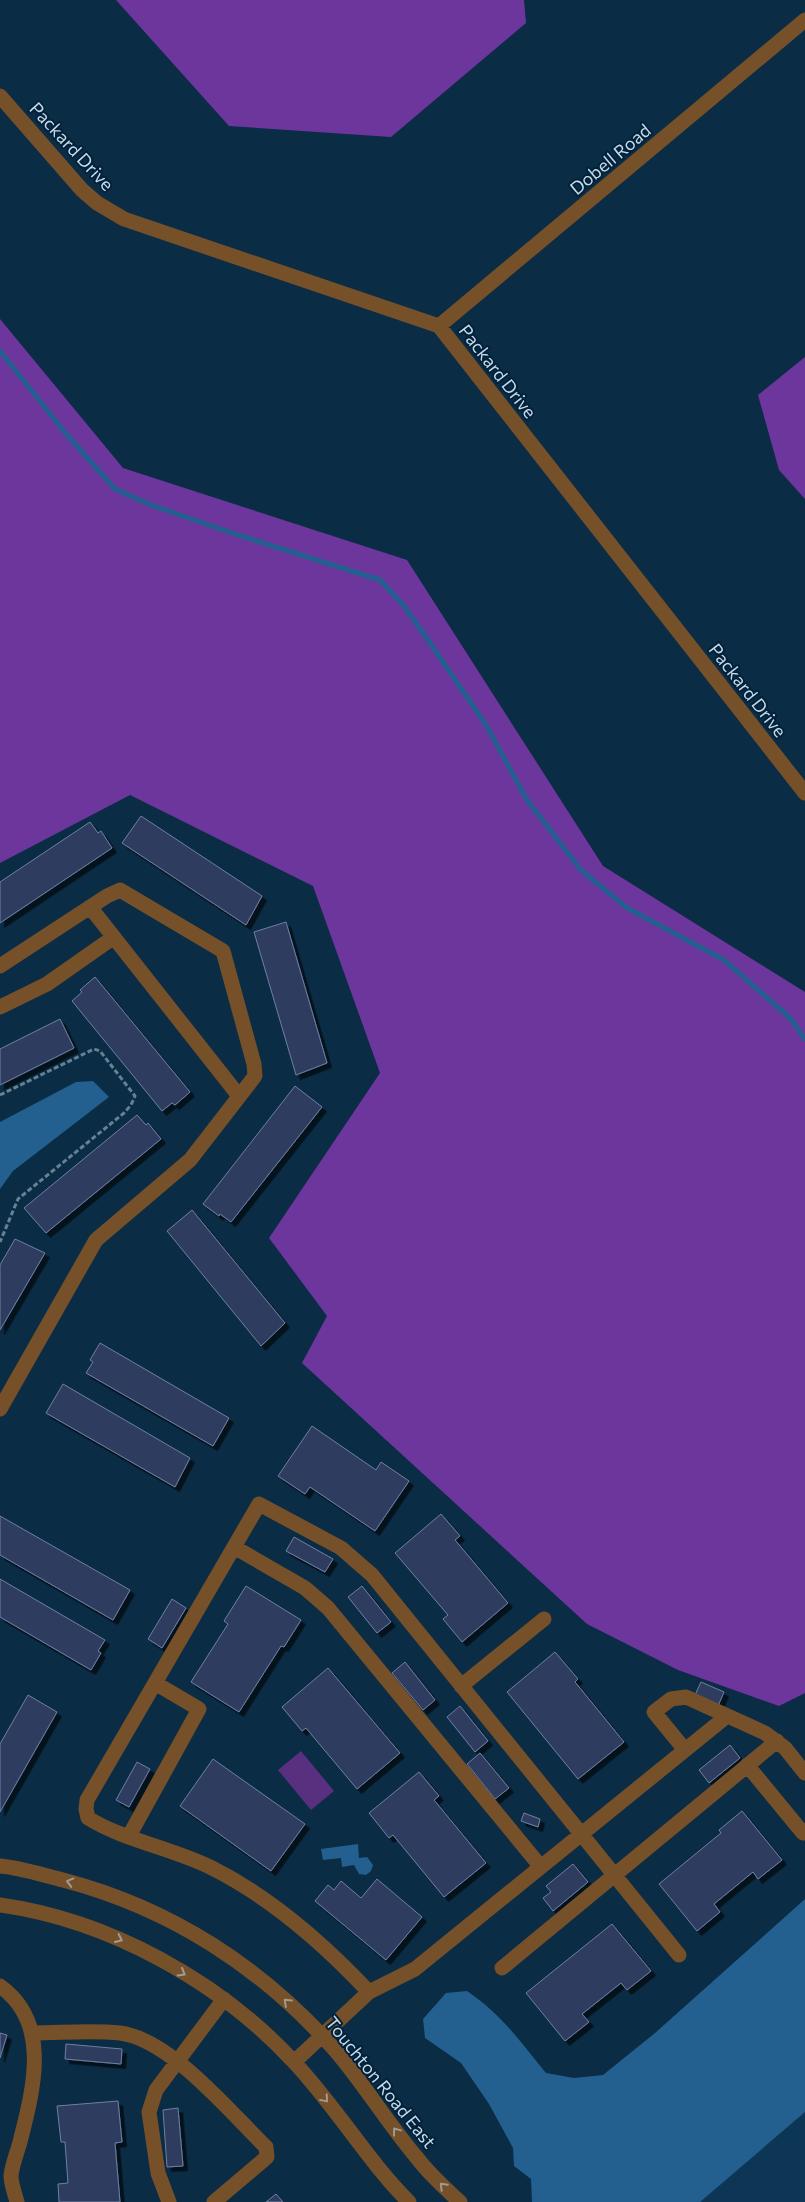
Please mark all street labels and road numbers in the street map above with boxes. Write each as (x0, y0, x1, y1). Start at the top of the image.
street label: Packard Drive (25, 97, 119, 195)
street label: Dobell Road (565, 119, 655, 199)
street label: Packard Drive (455, 320, 541, 422)
street label: Packard Drive (705, 639, 791, 741)
street label: Touchton Road East (321, 2012, 441, 2152)

